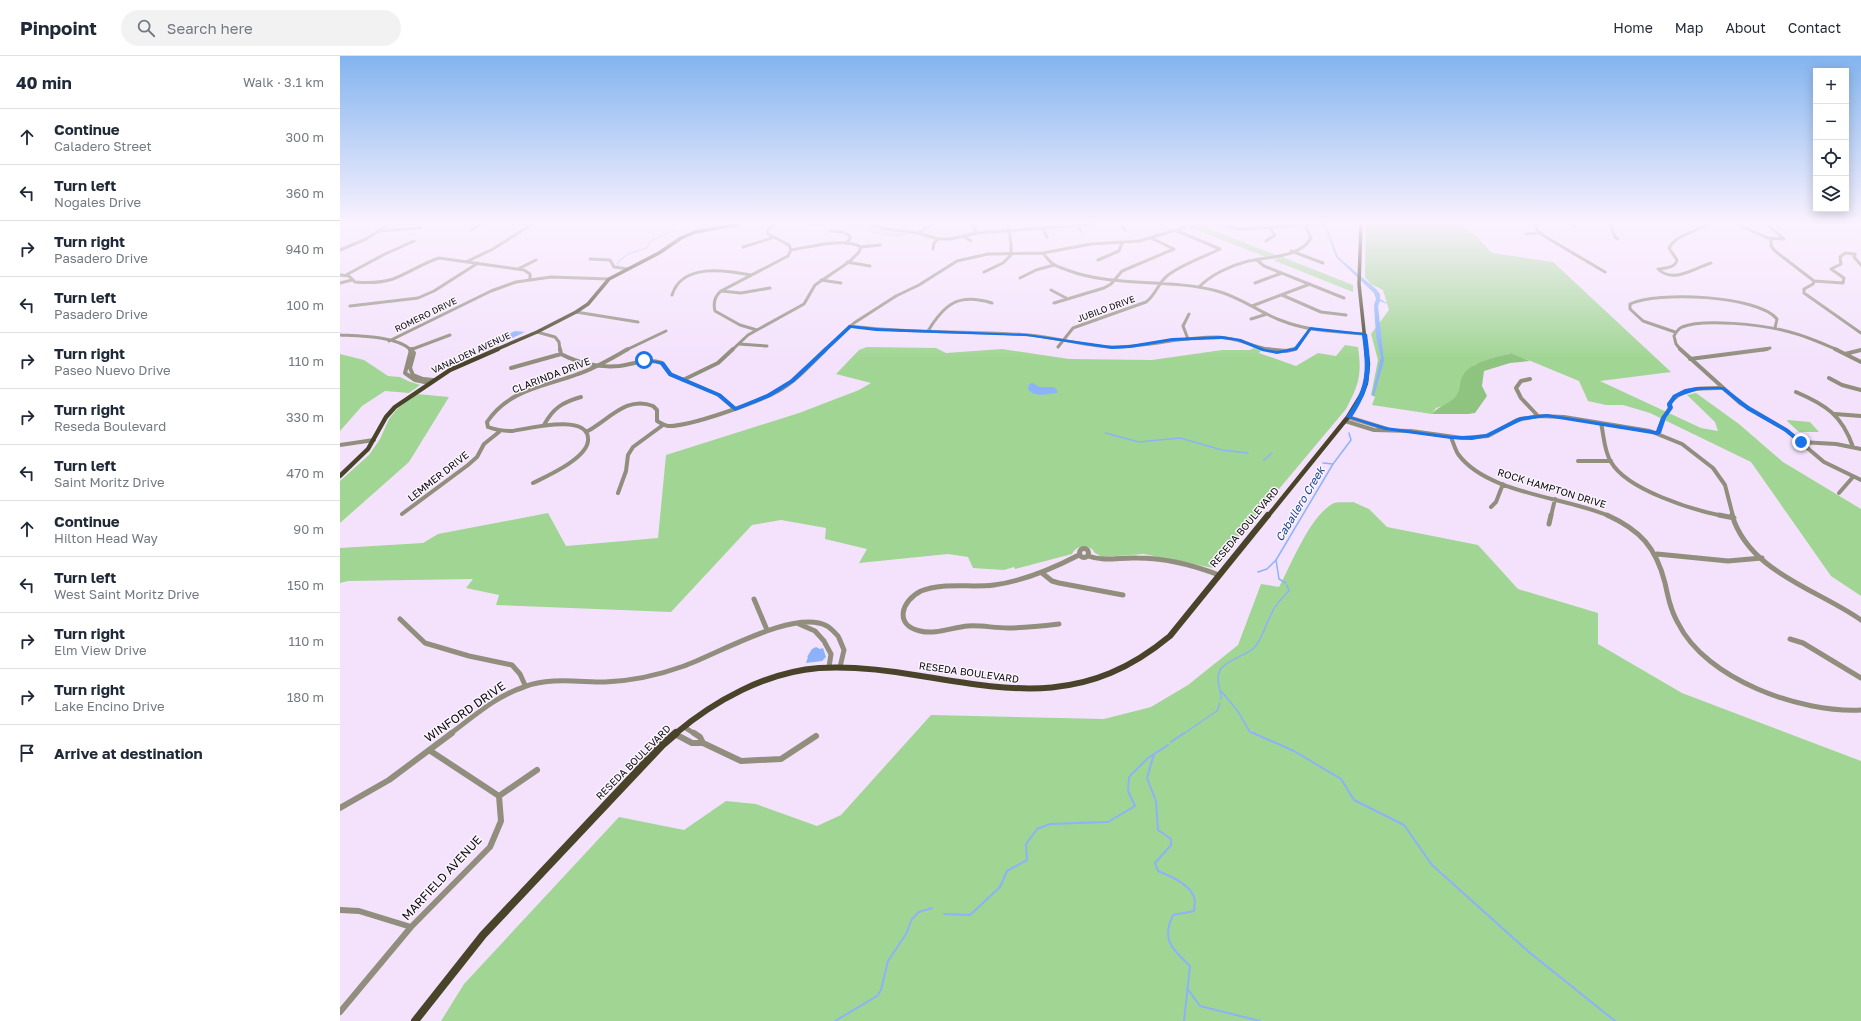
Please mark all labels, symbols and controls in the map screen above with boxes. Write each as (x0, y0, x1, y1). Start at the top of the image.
search box (121, 10, 401, 46)
text: Pinpoint (20, 16, 97, 39)
icon: search (135, 17, 157, 39)
text: Search here (167, 19, 253, 37)
text: Home (1613, 19, 1653, 36)
text: Map (1675, 19, 1703, 36)
text: About (1725, 19, 1766, 36)
text: Contact (1788, 19, 1841, 36)
map controls (1813, 68, 1849, 212)
button: + (1813, 68, 1849, 104)
text: 40 min (16, 72, 72, 93)
text: Walk · 3.1 km (243, 74, 324, 90)
button: − (1813, 104, 1849, 140)
text: Continue (54, 120, 120, 138)
icon: ahead (16, 126, 38, 148)
text: 300 m (286, 129, 324, 145)
text: Caladero Street (54, 138, 152, 154)
button: locate (1813, 140, 1849, 176)
text: Turn left (54, 176, 116, 194)
button: layers (1813, 176, 1849, 212)
icon: left (16, 182, 38, 204)
text: 360 m (286, 185, 324, 201)
text: Nogales Drive (54, 194, 141, 210)
text: Turn right (54, 232, 125, 250)
icon: right (16, 238, 38, 260)
text: 940 m (285, 241, 324, 257)
text: Pasadero Drive (54, 250, 148, 266)
text: Turn left (54, 288, 116, 306)
street label: JUBILO DRIVE (1075, 293, 1136, 324)
icon: left (16, 294, 38, 316)
street label: ROMERO DRIVE (393, 295, 459, 334)
text: 100 m (287, 297, 324, 313)
text: Pasadero Drive (54, 306, 148, 322)
street label: VANALDEN AVENUE (430, 329, 512, 376)
text: Turn right (54, 344, 125, 362)
icon: right (16, 350, 38, 372)
route start (635, 351, 653, 369)
text: 110 m (289, 353, 324, 369)
street label: CLARINDA DRIVE (510, 355, 592, 395)
text: Paseo Nuevo Drive (54, 362, 171, 378)
text: Turn right (54, 400, 125, 418)
icon: right (16, 406, 38, 428)
text: 330 m (286, 409, 324, 425)
text: Reseda Boulevard (54, 418, 166, 434)
route end (1792, 433, 1810, 451)
street label: LEMMER DRIVE (405, 448, 471, 504)
text: Turn left (54, 456, 116, 474)
icon: left (16, 462, 38, 484)
water label: Caballero Creek (1272, 463, 1328, 543)
text: 470 m (286, 465, 324, 481)
street label: ROCK HAMPTON DRIVE (1496, 466, 1608, 510)
text: Saint Moritz Drive (54, 474, 165, 490)
street label: RESEDA BOULEVARD (1207, 484, 1281, 570)
text: Continue (54, 512, 120, 530)
icon: ahead (16, 518, 38, 540)
text: 90 m (293, 521, 324, 537)
text: Hilton Head Way (54, 530, 158, 546)
text: Turn left (54, 568, 116, 586)
icon: left (16, 574, 38, 596)
text: 150 m (287, 577, 324, 593)
text: West Saint Moritz Drive (54, 586, 199, 602)
text: Turn right (54, 624, 125, 642)
icon: right (16, 630, 38, 652)
text: 110 m (289, 633, 324, 649)
text: Elm View Drive (54, 642, 146, 658)
street label: RESEDA BOULEVARD (918, 659, 1020, 685)
street label: WINFORD DRIVE (421, 678, 508, 745)
text: Turn right (54, 680, 125, 698)
icon: right (16, 686, 38, 708)
text: 180 m (287, 689, 324, 705)
text: Lake Encino Drive (54, 698, 165, 714)
street label: RESEDA BOULEVARD (593, 722, 673, 802)
icon: arrive (16, 742, 38, 764)
text: Arrive at destination (54, 744, 203, 762)
street label: MARFIELD AVENUE (398, 832, 485, 923)

